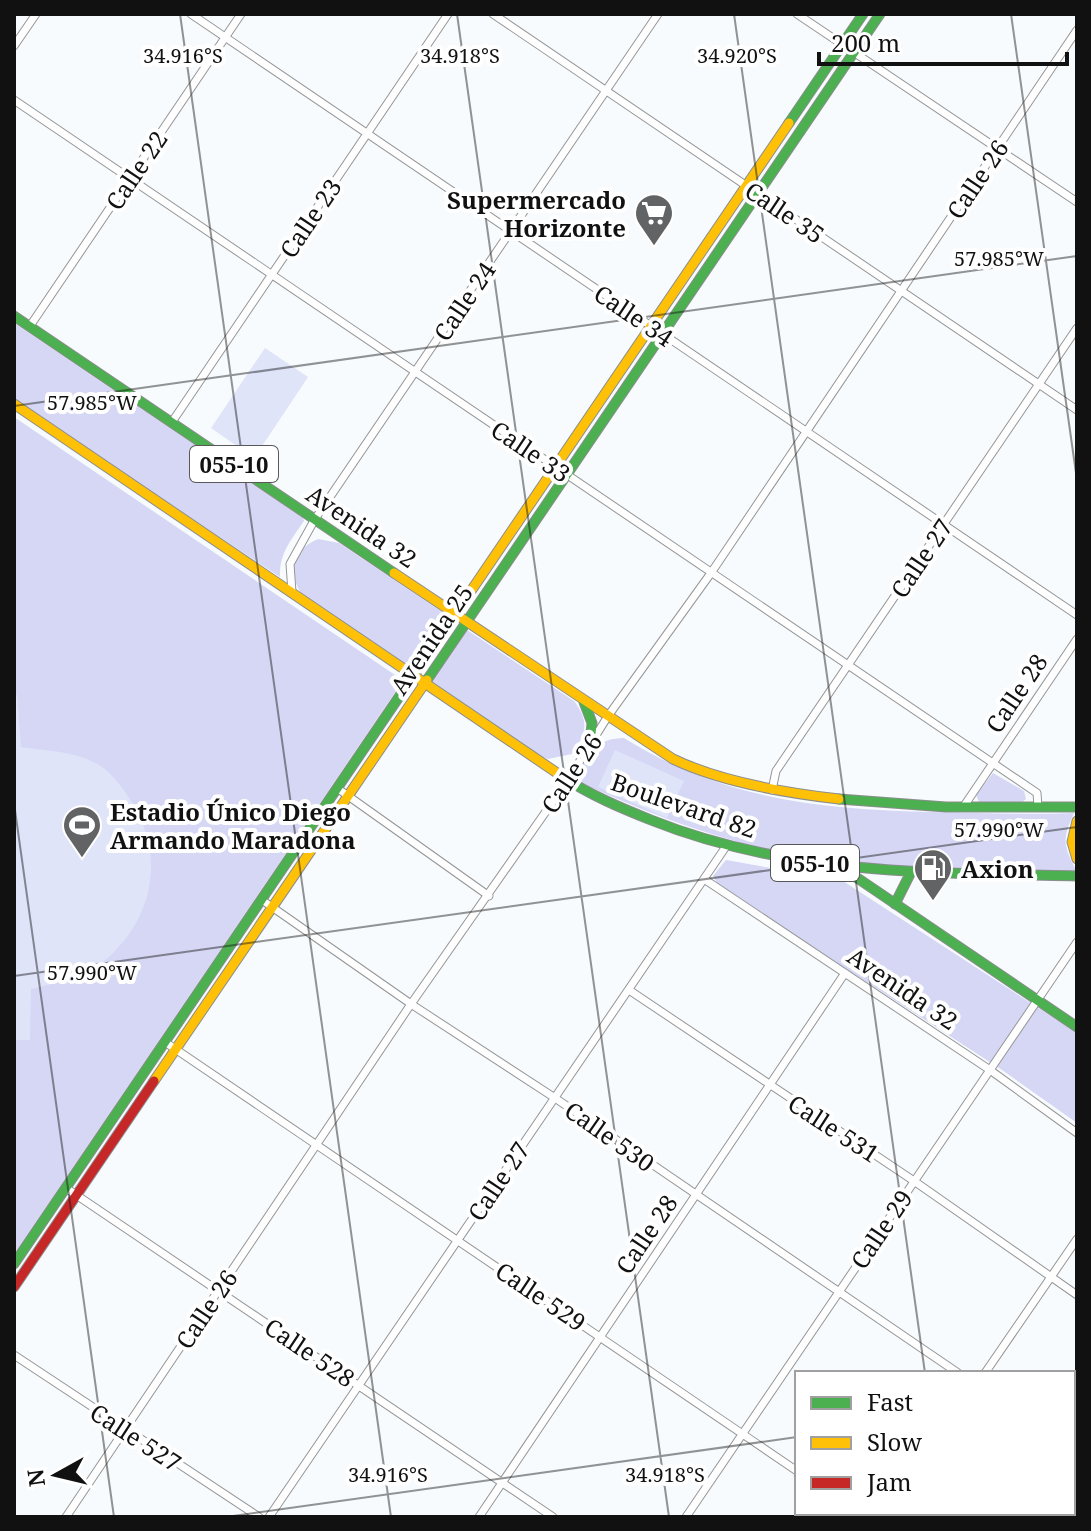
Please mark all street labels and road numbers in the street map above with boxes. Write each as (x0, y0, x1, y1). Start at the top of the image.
street label: Calle 22 (97, 124, 175, 216)
street label: Calle 26 (938, 133, 1016, 225)
street label: Calle 23 (271, 172, 349, 264)
street label: Calle 35 (739, 173, 831, 251)
street label: Calle 24 (425, 254, 503, 347)
street label: Calle 34 (588, 276, 681, 354)
street label: Calle 33 (485, 412, 577, 490)
road number: 055-10 (190, 446, 278, 482)
street label: Avenida 32 (300, 477, 424, 575)
street label: Calle 27 (882, 512, 960, 604)
street label: Avenida 25 (382, 577, 480, 701)
street label: Calle 28 (977, 647, 1055, 739)
street label: Calle 26 (533, 727, 609, 819)
street label: Boulevard 82 (607, 765, 761, 845)
road number: 055-10 (771, 845, 859, 881)
street label: Avenida 32 (841, 939, 965, 1037)
street label: Calle 531 (782, 1086, 886, 1170)
street label: Calle 530 (559, 1093, 661, 1179)
street label: Calle 27 (459, 1135, 537, 1227)
street label: Calle 29 (842, 1183, 920, 1275)
street label: Calle 28 (607, 1188, 685, 1280)
street label: Calle 529 (489, 1254, 593, 1338)
street label: Calle 26 (167, 1263, 245, 1355)
street label: Calle 528 (258, 1310, 362, 1394)
street label: Calle 527 (84, 1395, 188, 1479)

